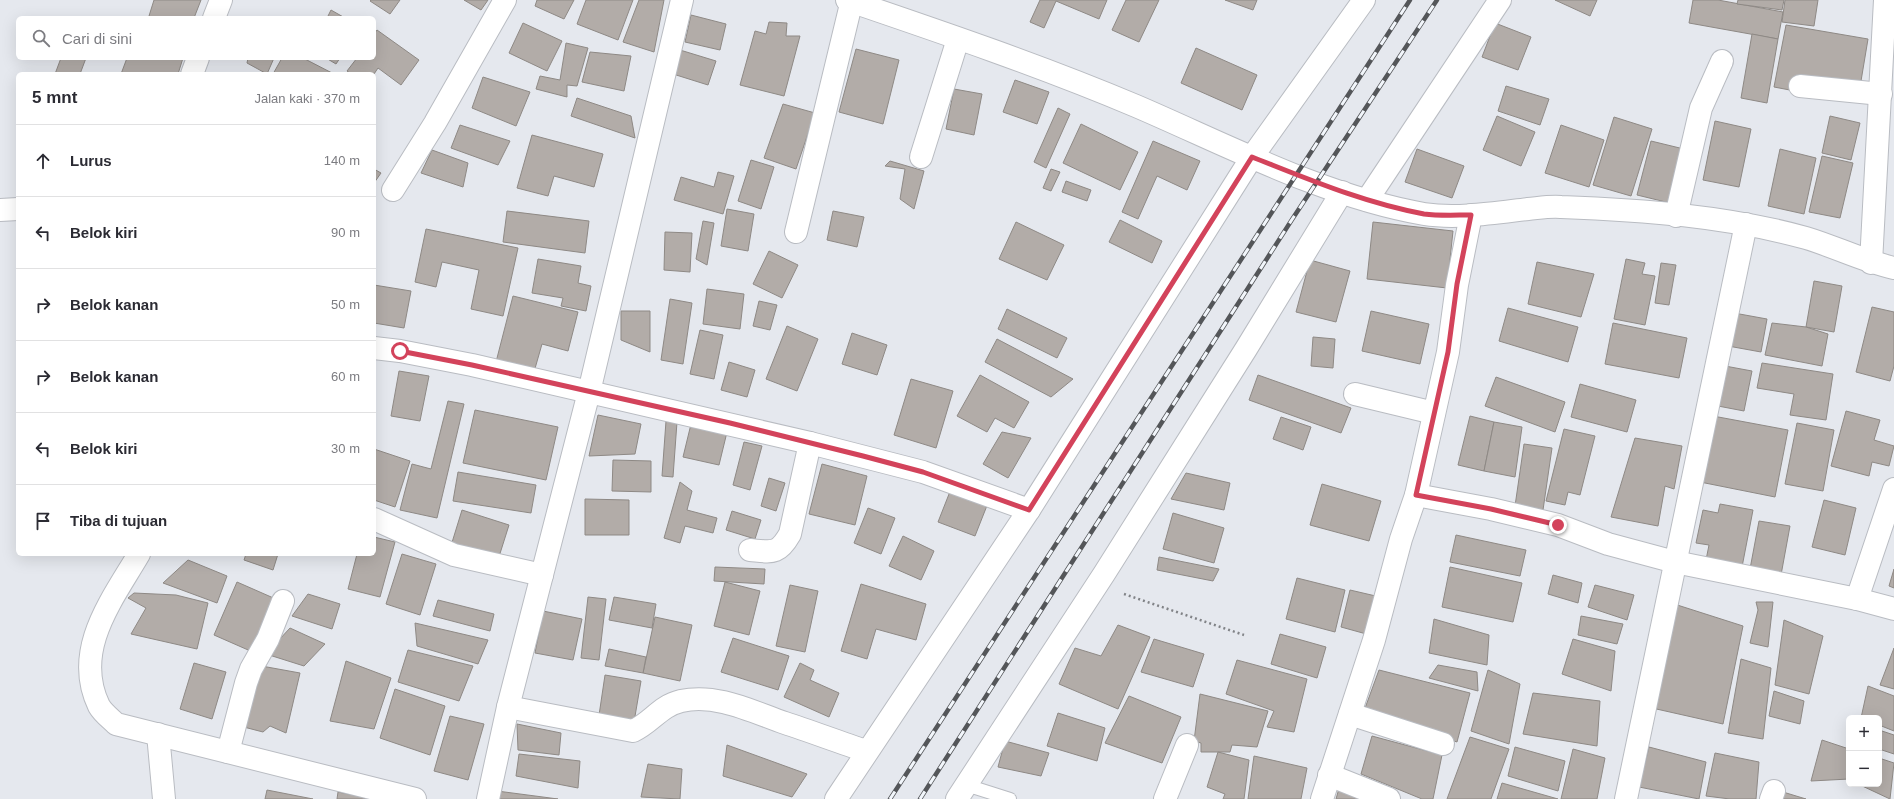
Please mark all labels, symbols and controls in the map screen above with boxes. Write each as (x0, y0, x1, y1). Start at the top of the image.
search box (16, 16, 376, 60)
icon: search (30, 27, 52, 49)
text: Cari di sini (62, 30, 132, 47)
text: 5 mnt (32, 88, 77, 107)
text: Jalan kaki · 370 m (255, 91, 360, 106)
icon: ahead (32, 150, 54, 172)
text: Lurus (70, 152, 112, 169)
text: 140 m (324, 153, 360, 168)
icon: left (32, 222, 54, 244)
text: Belok kiri (70, 224, 138, 241)
text: 90 m (331, 225, 360, 240)
icon: right (32, 294, 54, 316)
text: Belok kanan (70, 296, 158, 313)
text: 50 m (331, 297, 360, 312)
route start (391, 342, 409, 360)
icon: right (32, 366, 54, 388)
text: Belok kanan (70, 368, 158, 385)
text: 60 m (331, 369, 360, 384)
icon: left (32, 438, 54, 460)
text: Belok kiri (70, 440, 138, 457)
text: 30 m (331, 441, 360, 456)
icon: arrive (32, 510, 54, 532)
text: Tiba di tujuan (70, 512, 167, 529)
route end (1549, 516, 1567, 534)
map controls (1846, 715, 1882, 787)
button: + (1846, 715, 1882, 751)
button: − (1846, 751, 1882, 787)

